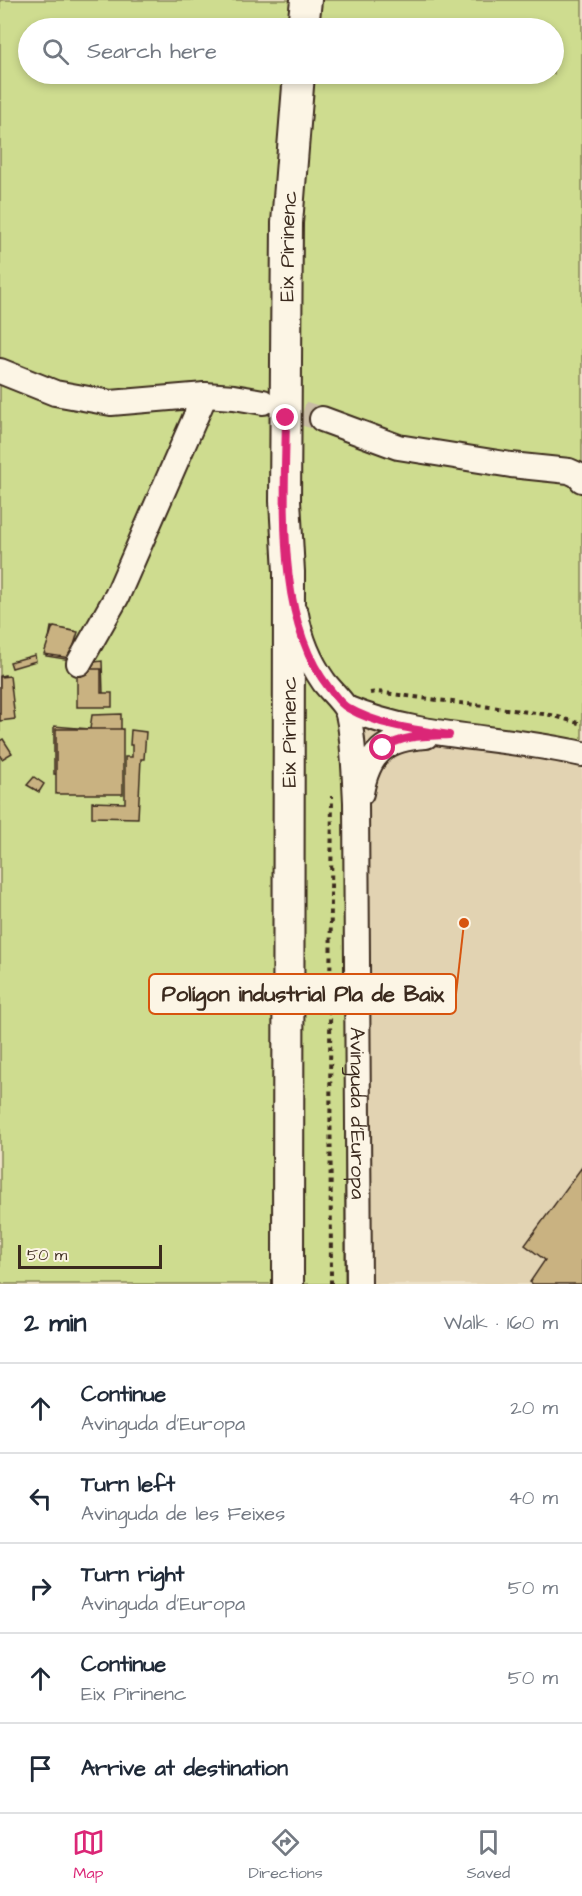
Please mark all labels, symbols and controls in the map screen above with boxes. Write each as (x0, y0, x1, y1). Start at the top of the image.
search box (18, 18, 564, 84)
icon: search (39, 35, 72, 68)
text: Search here (87, 36, 217, 67)
street label: Eix Pirinenc (272, 190, 305, 302)
route end (272, 404, 298, 430)
street label: Eix Pirinenc (275, 676, 304, 788)
route start (369, 734, 395, 760)
callout: Polígon industrial Pla de Baix (149, 974, 456, 1014)
text: Polígon industrial Pla de Baix (162, 979, 445, 1011)
street label: Avinguda d'Europa (341, 1027, 372, 1200)
scale bar (18, 1242, 162, 1270)
text: 50 m (27, 1244, 67, 1266)
text: 2 min (24, 1305, 86, 1341)
text: Walk · 160 m (443, 1309, 558, 1337)
text: Continue (81, 1379, 166, 1410)
icon: ahead (24, 1392, 57, 1425)
text: 20 m (510, 1394, 558, 1422)
text: Avinguda d'Europa (81, 1410, 245, 1438)
text: Turn left (81, 1469, 175, 1500)
icon: left (24, 1482, 57, 1515)
text: 40 m (508, 1484, 558, 1512)
text: Avinguda de les Feixes (81, 1500, 285, 1528)
text: Turn right (81, 1559, 184, 1590)
icon: right (24, 1572, 57, 1605)
text: 50 m (508, 1574, 558, 1602)
text: Avinguda d'Europa (81, 1590, 245, 1618)
text: Continue (81, 1649, 166, 1680)
icon: ahead (24, 1662, 57, 1695)
text: 50 m (508, 1664, 558, 1692)
text: Eix Pirinenc (81, 1680, 187, 1708)
icon: arrive (24, 1752, 57, 1785)
text: Arrive at destination (81, 1753, 288, 1784)
tab: Map (72, 1826, 105, 1884)
tab: Directions (249, 1826, 323, 1884)
tab: Saved (467, 1826, 510, 1884)

